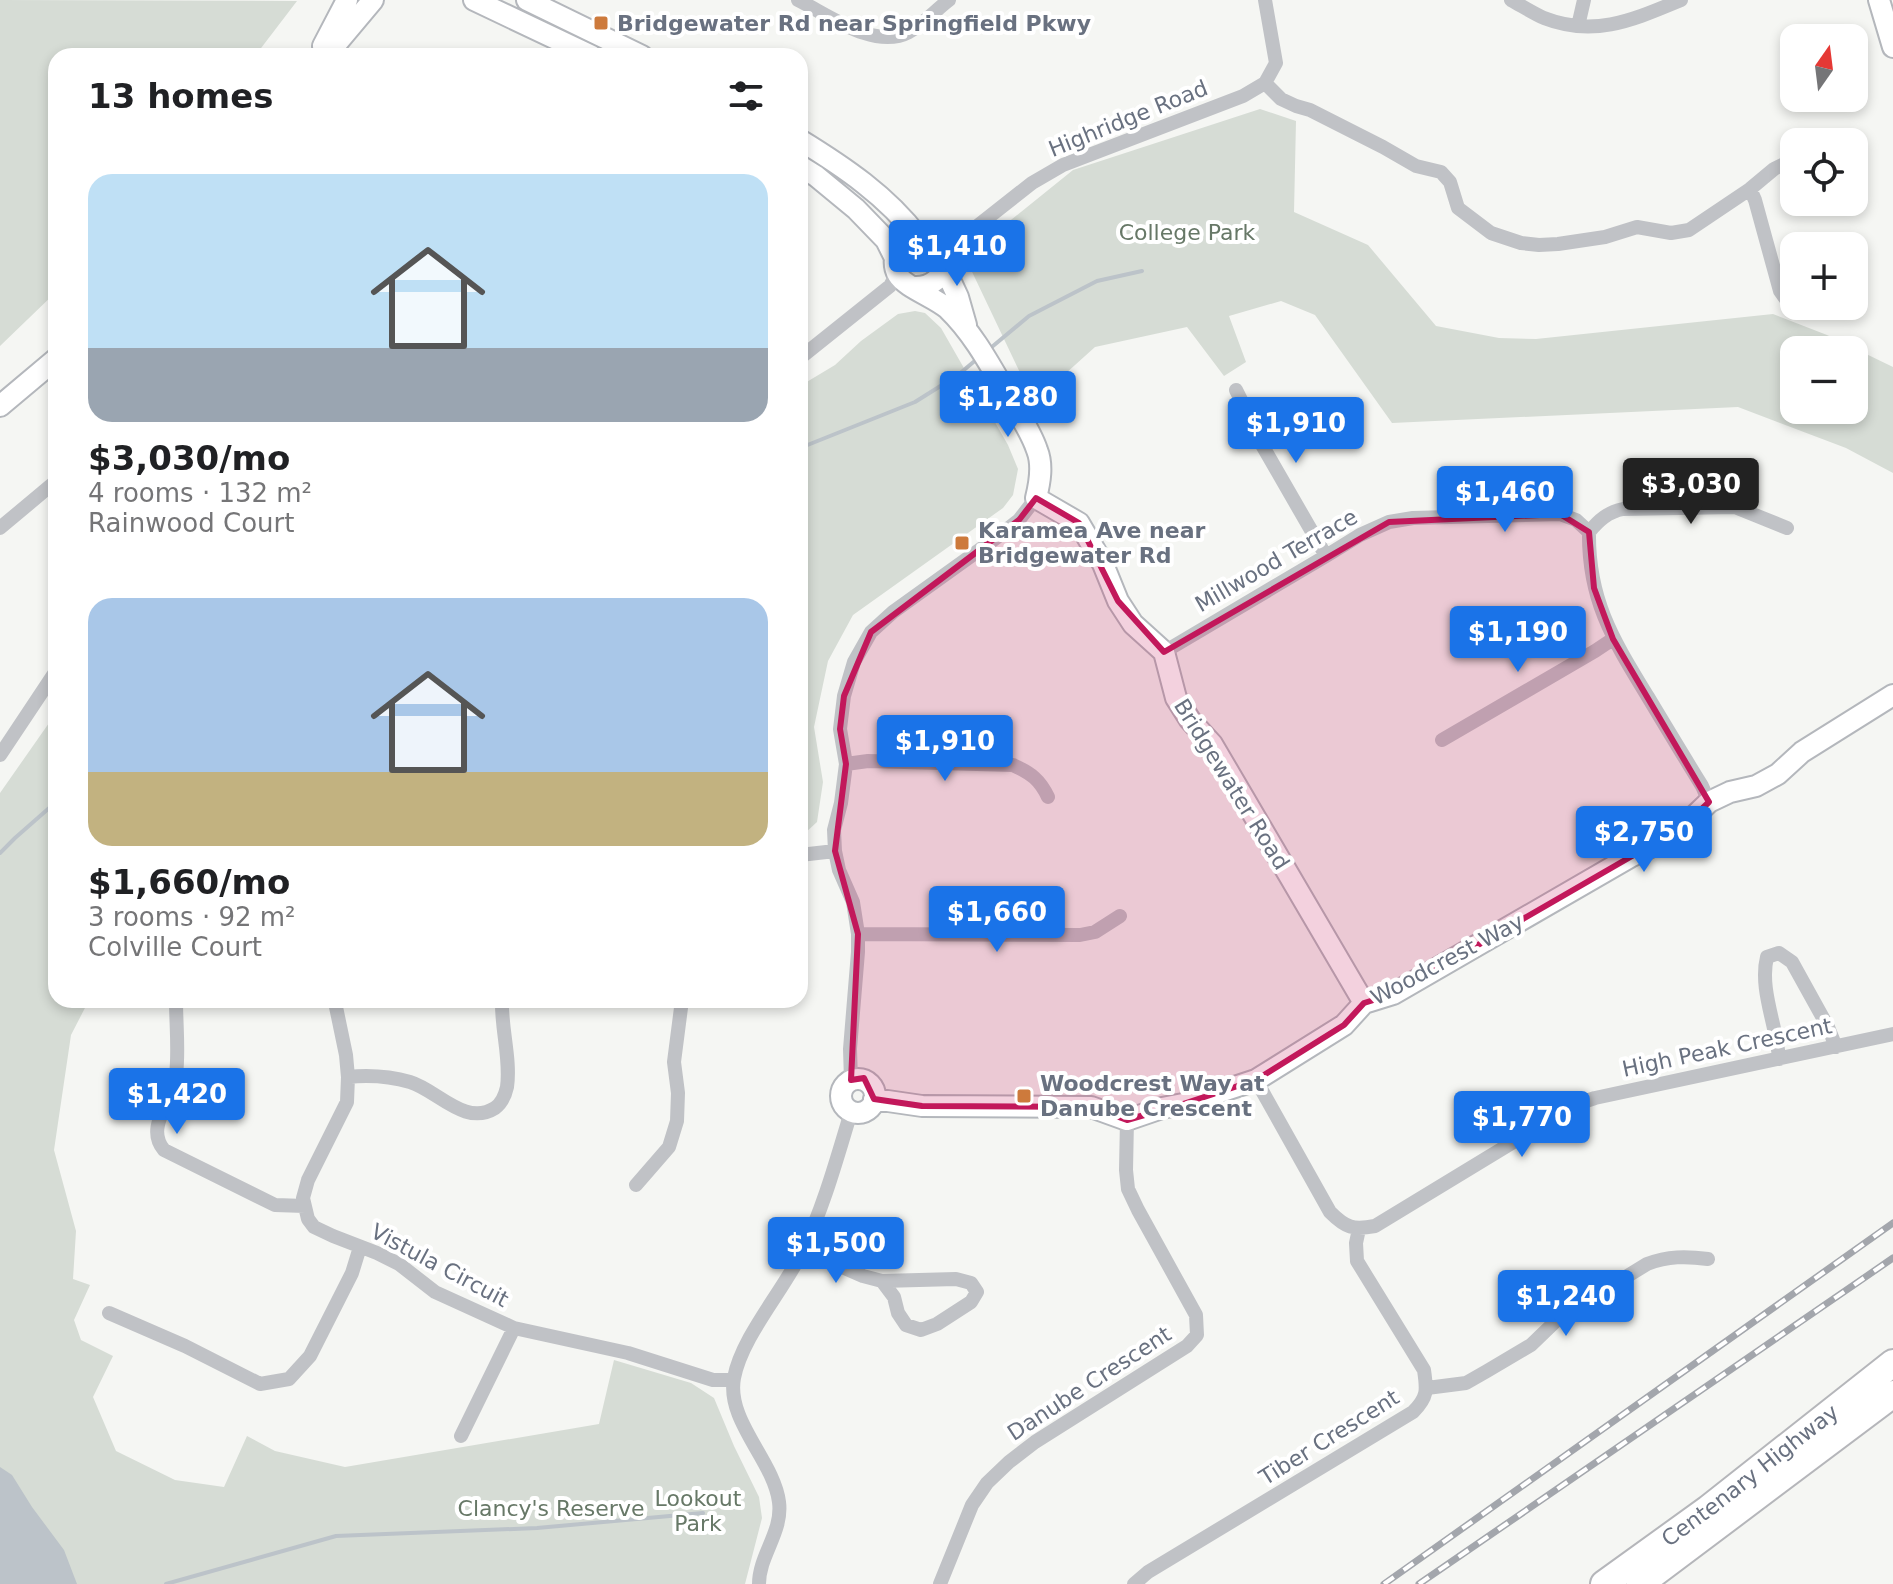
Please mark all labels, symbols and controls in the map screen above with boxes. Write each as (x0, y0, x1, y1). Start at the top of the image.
place label: Bridgewater Rd near Springfield Pkwy (617, 11, 1091, 36)
marker: Bridgewater Rd near Springfield Pkwy (592, 14, 610, 32)
north arrow (1780, 24, 1868, 112)
map controls (1780, 24, 1868, 424)
icon: filters (724, 74, 768, 118)
street label: Highridge Road (1045, 75, 1211, 162)
text: 13 homes (88, 76, 273, 116)
button: locate (1780, 128, 1868, 216)
pin: $1,410 (892, 220, 1022, 288)
park label: College Park (1119, 220, 1256, 245)
icon: home (356, 226, 500, 370)
text: $1,410 (907, 231, 1007, 261)
button: + (1780, 232, 1868, 320)
button: − (1780, 336, 1868, 424)
pin: $1,280 (943, 371, 1073, 439)
text: $1,280 (958, 382, 1058, 412)
pin: $1,910 (1231, 397, 1361, 465)
text: $1,910 (1246, 408, 1346, 438)
text: $3,030/mo (88, 438, 290, 478)
pin: $3,030 (1626, 458, 1756, 526)
pin: $1,460 (1440, 466, 1570, 534)
text: $3,030 (1641, 469, 1741, 499)
text: $1,460 (1455, 477, 1555, 507)
text: 4 rooms · 132 m² (88, 478, 312, 508)
street label: Millwood Terrace (1191, 504, 1362, 617)
text: Rainwood Court (88, 508, 294, 538)
place label: Karamea Ave near Bridgewater Rd (978, 518, 1206, 568)
marker: Karamea Ave near Bridgewater Rd (953, 534, 971, 552)
pin: $1,190 (1453, 606, 1583, 674)
text: $1,190 (1468, 617, 1568, 647)
icon: home (356, 650, 500, 794)
street label: Bridgewater Road (1169, 694, 1294, 874)
pin: $1,910 (880, 715, 1010, 783)
text: $1,910 (895, 726, 995, 756)
pin: $2,750 (1579, 806, 1709, 874)
text: $2,750 (1594, 817, 1694, 847)
text: $1,660/mo (88, 862, 290, 902)
pin: $1,660 (932, 886, 1062, 954)
text: $1,660 (947, 897, 1047, 927)
text: 3 rooms · 92 m² (88, 902, 296, 932)
street label: Woodcrest Way (1367, 909, 1528, 1010)
text: Colville Court (88, 932, 262, 962)
street label: High Peak Crescent (1620, 1013, 1835, 1082)
pin: $1,420 (112, 1068, 242, 1136)
place label: Woodcrest Way at Danube Crescent (1040, 1071, 1265, 1121)
text: $1,420 (127, 1079, 227, 1109)
marker: Woodcrest Way at Danube Crescent (1015, 1087, 1033, 1105)
pin: $1,770 (1457, 1091, 1587, 1159)
text: $1,770 (1472, 1102, 1572, 1132)
pin: $1,500 (771, 1217, 901, 1285)
street label: Vistula Circuit (367, 1219, 513, 1312)
text: $1,500 (786, 1228, 886, 1258)
pin: $1,240 (1501, 1270, 1631, 1338)
text: $1,240 (1516, 1281, 1616, 1311)
street label: Danube Crescent (1003, 1321, 1176, 1446)
street label: Tiber Crescent (1254, 1384, 1404, 1491)
street label: Centenary Highway (1657, 1399, 1843, 1551)
park label: Lookout Park (655, 1486, 742, 1536)
park label: Clancy's Reserve (458, 1496, 644, 1521)

